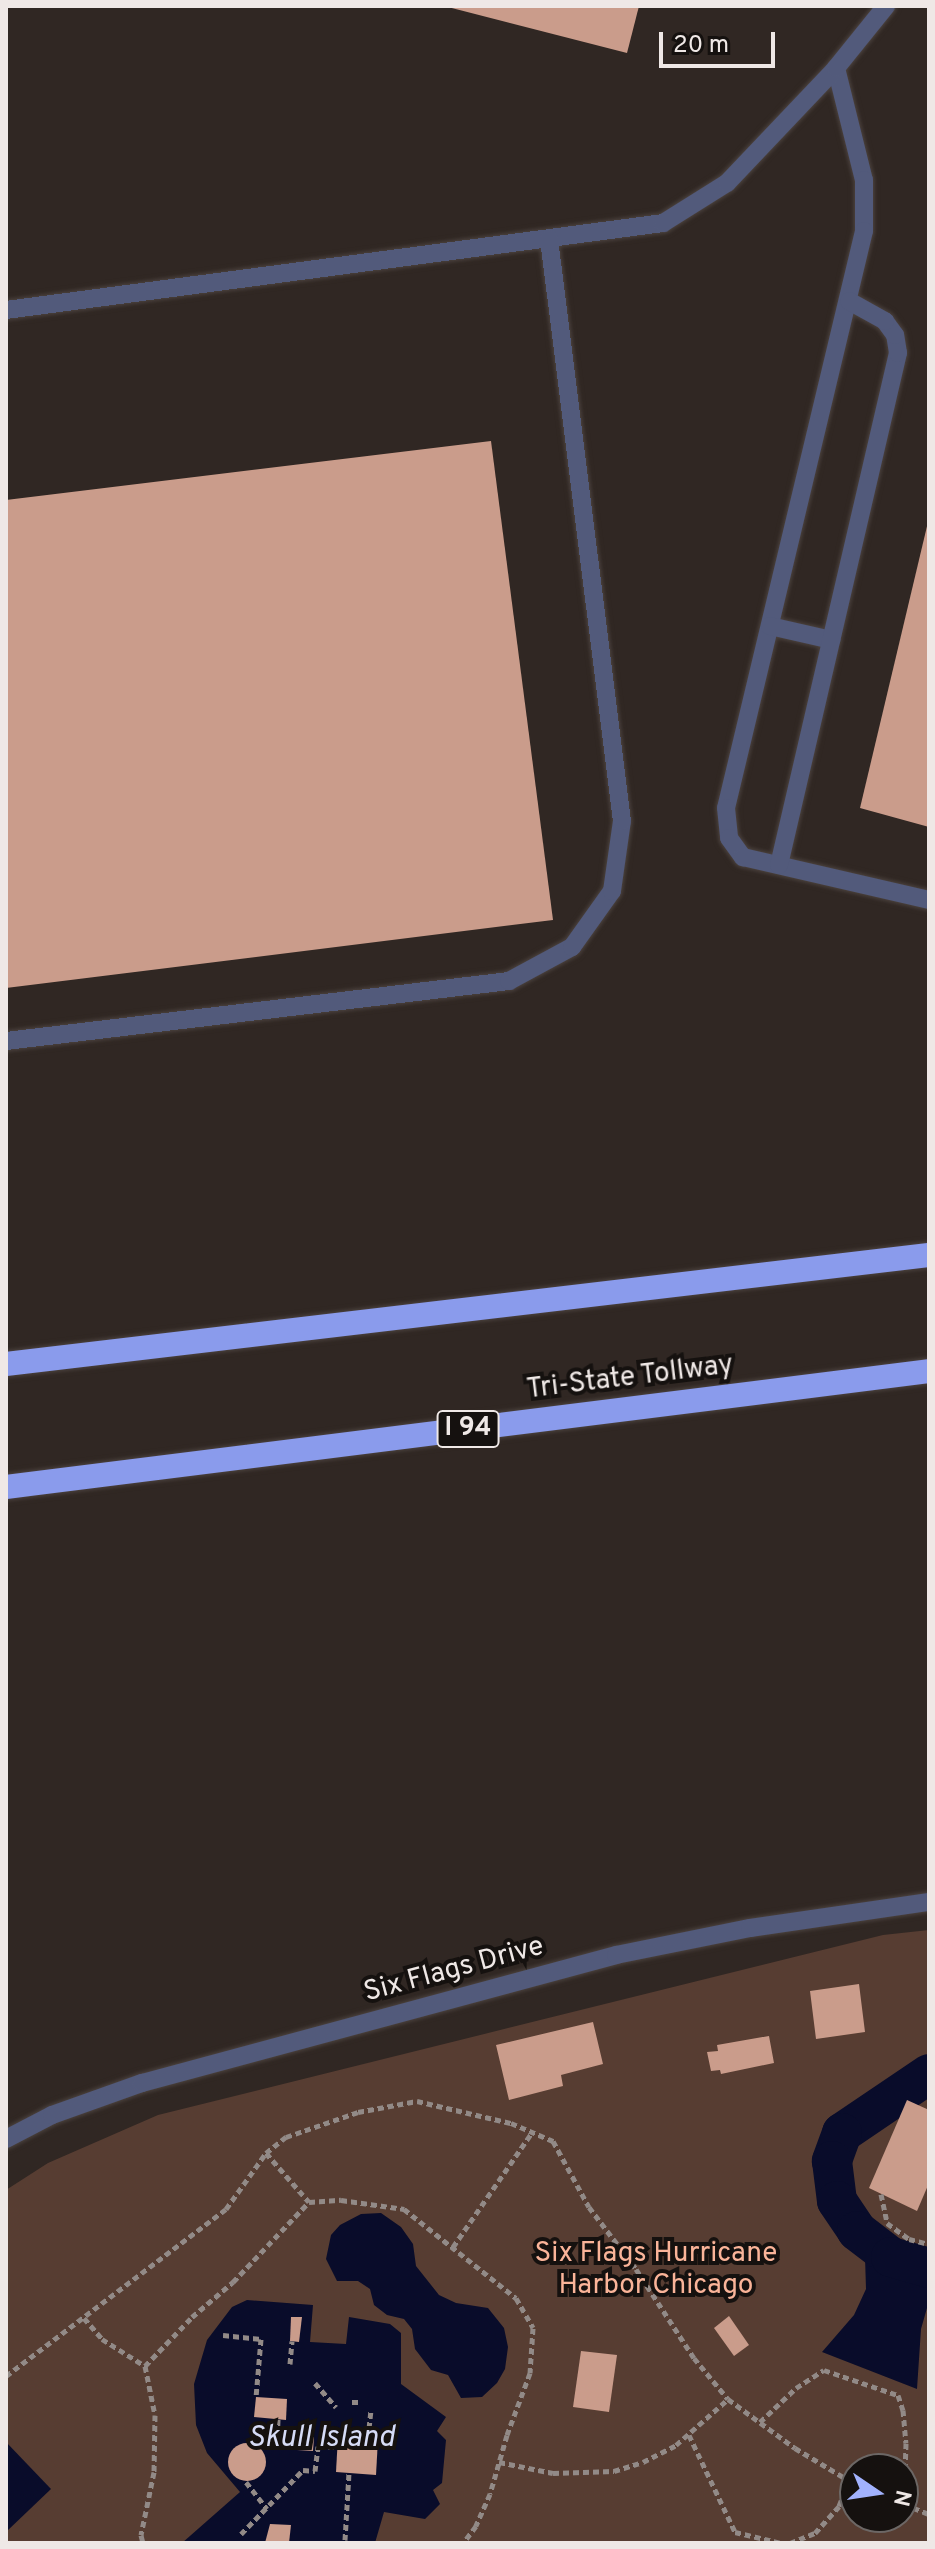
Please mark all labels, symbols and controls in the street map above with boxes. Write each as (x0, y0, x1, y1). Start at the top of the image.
scale bar (663, 16, 779, 66)
text: 20 m (673, 31, 729, 61)
street label: Tri-State Tollway (524, 1349, 736, 1407)
road number: I 94 (436, 1407, 500, 1451)
street label: Six Flags Drive (360, 1930, 548, 2010)
park label: Six Flags Hurricane Harbor Chicago (535, 2237, 777, 2303)
water label: Skull Island (247, 2421, 395, 2457)
north arrow (839, 2453, 919, 2533)
text: N (886, 2487, 916, 2509)

